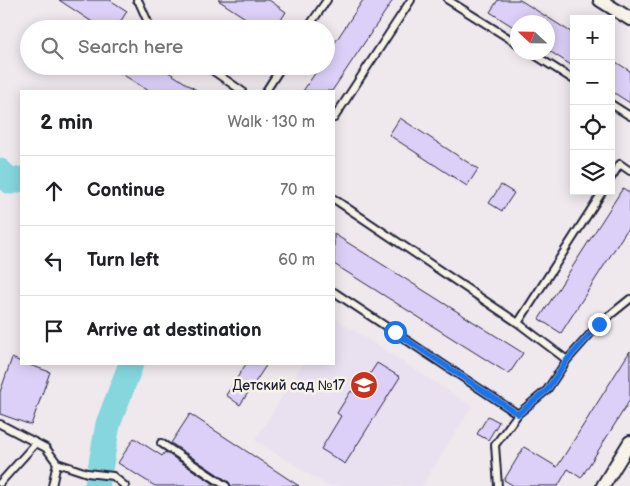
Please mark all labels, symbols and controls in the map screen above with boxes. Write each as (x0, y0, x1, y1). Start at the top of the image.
north arrow (510, 15, 555, 60)
map controls (570, 15, 615, 195)
button: + (570, 15, 615, 60)
search box (20, 20, 335, 75)
icon: search (38, 34, 66, 62)
text: Search here (78, 36, 183, 59)
button: − (570, 60, 615, 105)
button: locate (570, 105, 615, 150)
text: 2 min (40, 110, 93, 135)
text: Walk · 130 m (227, 113, 315, 132)
button: layers (570, 150, 615, 195)
icon: ahead (40, 177, 68, 205)
text: Continue (87, 179, 165, 202)
text: 70 m (280, 181, 315, 200)
icon: left (40, 247, 68, 275)
text: Turn left (87, 249, 159, 272)
text: 60 m (278, 251, 315, 270)
route end (588, 313, 611, 336)
icon: arrive (40, 317, 68, 345)
text: Arrive at destination (87, 319, 262, 342)
route start (384, 321, 407, 344)
school or university icon: Детский сад №17 (349, 370, 379, 400)
place label: Детский сад №17 (232, 377, 345, 394)

